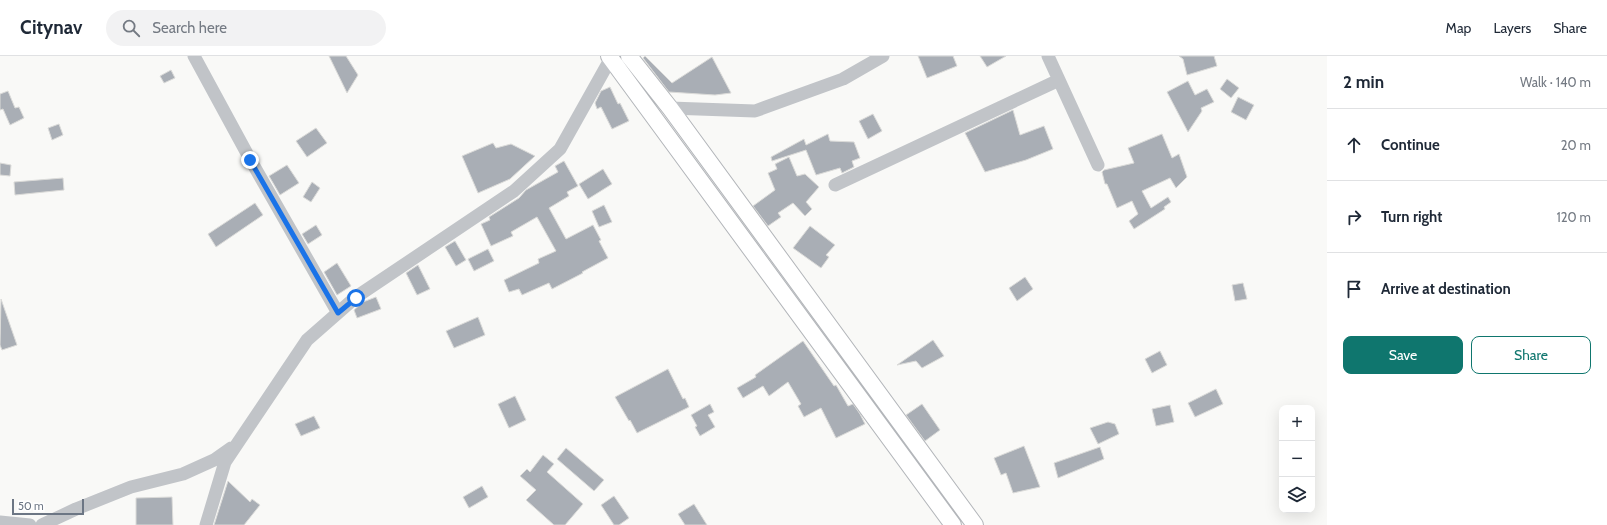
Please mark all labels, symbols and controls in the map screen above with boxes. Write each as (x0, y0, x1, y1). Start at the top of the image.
search box (106, 10, 386, 46)
text: Citynav (20, 16, 82, 39)
icon: search (120, 17, 142, 39)
text: Search here (152, 19, 227, 37)
text: Map (1446, 19, 1471, 37)
text: Layers (1493, 19, 1531, 37)
text: Share (1553, 19, 1587, 37)
text: 2 min (1343, 72, 1384, 92)
text: Walk · 140 m (1520, 74, 1591, 90)
icon: ahead (1343, 134, 1365, 156)
text: Continue (1381, 136, 1440, 154)
text: 20 m (1561, 137, 1591, 153)
route end (241, 151, 259, 169)
icon: right (1343, 206, 1365, 228)
text: Turn right (1381, 208, 1442, 226)
text: 120 m (1557, 209, 1591, 225)
icon: arrive (1343, 278, 1365, 300)
text: Arrive at destination (1381, 280, 1511, 298)
route start (347, 289, 365, 307)
button: Save (1343, 336, 1463, 374)
button: Share (1471, 336, 1591, 374)
map controls (1279, 405, 1315, 513)
button: + (1279, 405, 1315, 441)
button: − (1279, 441, 1315, 477)
button: layers (1279, 477, 1315, 513)
scale bar (12, 497, 84, 516)
text: 50 m (18, 499, 44, 513)

